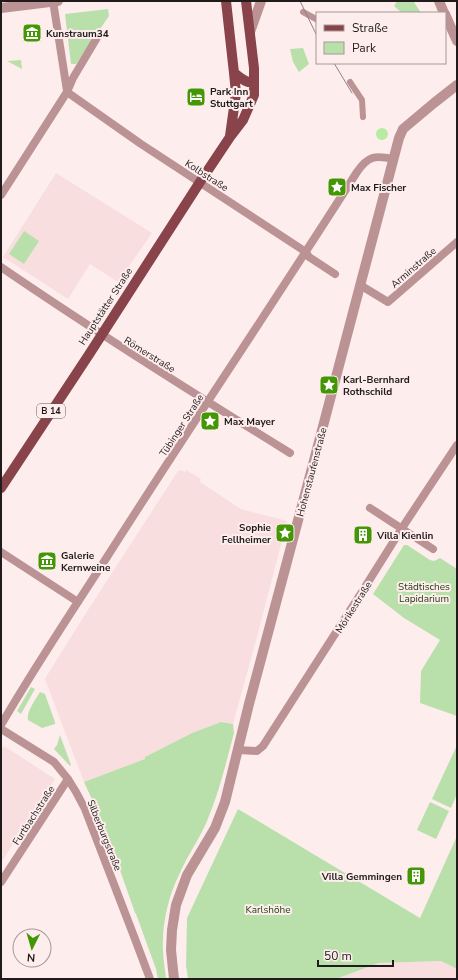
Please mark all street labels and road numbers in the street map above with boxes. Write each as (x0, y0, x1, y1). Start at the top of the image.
street label: Kolbstraße (182, 157, 231, 195)
street label: Arminstraße (388, 244, 439, 291)
street label: Hauptstätter Straße (76, 265, 136, 348)
street label: Römerstraße (121, 334, 178, 376)
street label: Tübinger Straße (156, 392, 207, 460)
road number: B 14 (37, 404, 65, 418)
street label: Hohenstaufenstraße (293, 426, 331, 518)
street label: Mörikestraße (332, 579, 375, 636)
street label: Furtbachstraße (9, 783, 58, 848)
street label: Silberburgstraße (83, 798, 125, 873)

